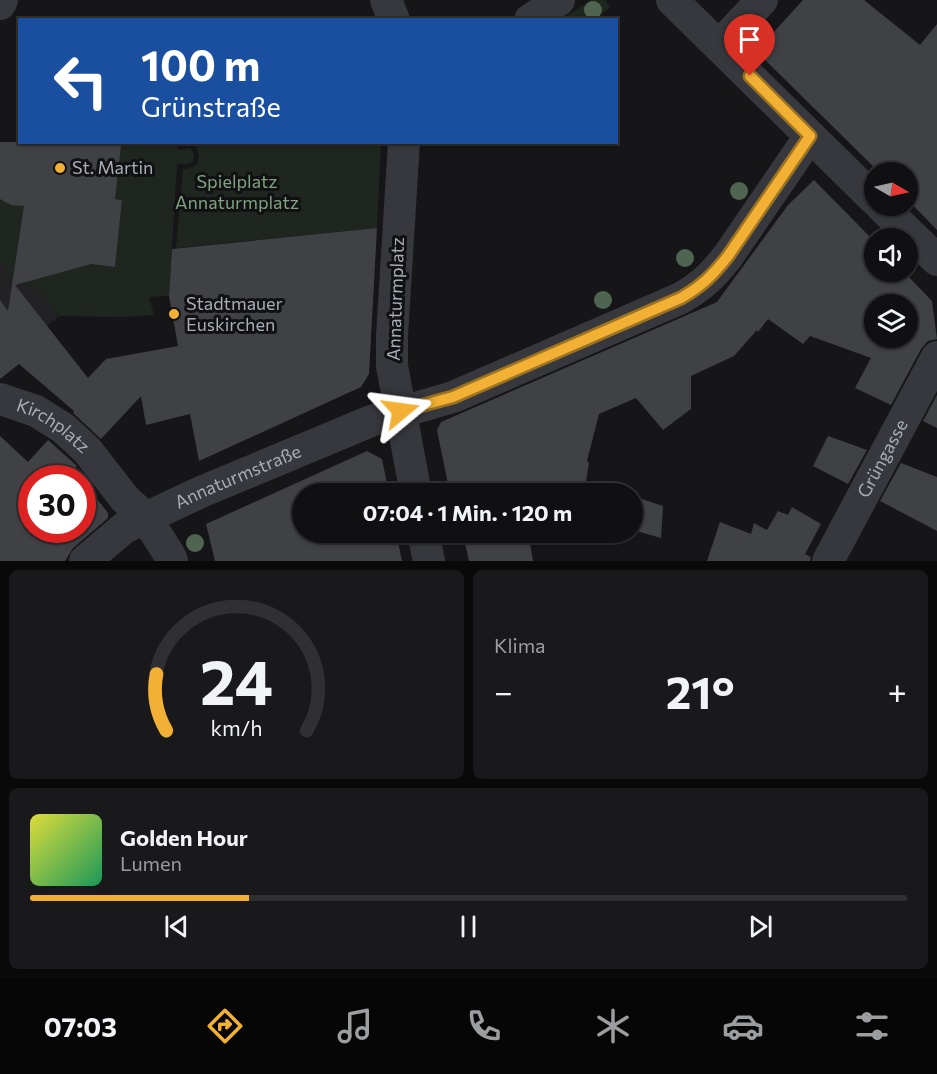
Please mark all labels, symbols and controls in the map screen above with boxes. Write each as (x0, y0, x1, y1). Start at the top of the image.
pin (724, 14, 775, 76)
icon: arrive (733, 23, 766, 56)
text: 100 m (141, 38, 261, 90)
icon: left (42, 42, 120, 120)
text: Grünstraße (141, 90, 281, 123)
place label: St. Martin (72, 156, 153, 178)
marker: St. Martin (53, 161, 67, 175)
north arrow (864, 162, 918, 216)
map controls (864, 162, 918, 348)
park label: Spielplatz Annaturmplatz (175, 170, 299, 213)
button: sound (864, 228, 918, 282)
street label: Annaturmplatz (382, 237, 408, 361)
place label: Stadtmauer Euskirchen (186, 292, 283, 335)
button: layers (864, 294, 918, 348)
marker: Stadtmauer Euskirchen (167, 307, 181, 321)
position arrow (369, 379, 433, 443)
street label: Kirchplatz (14, 393, 95, 457)
street label: Grüngasse (852, 415, 912, 501)
street label: Annaturmstraße (171, 439, 304, 513)
speed limit sign: 30 (18, 465, 96, 543)
text: 07:04 · 1 Min. · 120 m (363, 499, 572, 526)
text: Klima (494, 633, 546, 657)
text: 24 (200, 642, 273, 718)
text: 21° (666, 663, 735, 718)
text: − (494, 670, 513, 711)
text: + (888, 670, 907, 711)
text: km/h (210, 715, 263, 741)
text: Golden Hour (120, 824, 248, 851)
text: Lumen (120, 851, 182, 875)
icon: previous (160, 910, 193, 943)
icon: pause (452, 910, 485, 943)
icon: next (744, 910, 777, 943)
icon: directions (204, 1005, 246, 1047)
icon: music (334, 1005, 376, 1047)
icon: phone (463, 1005, 505, 1047)
icon: climate (592, 1005, 634, 1047)
icon: car (722, 1005, 764, 1047)
icon: filters (851, 1005, 893, 1047)
text: 07:03 (44, 1010, 117, 1043)

